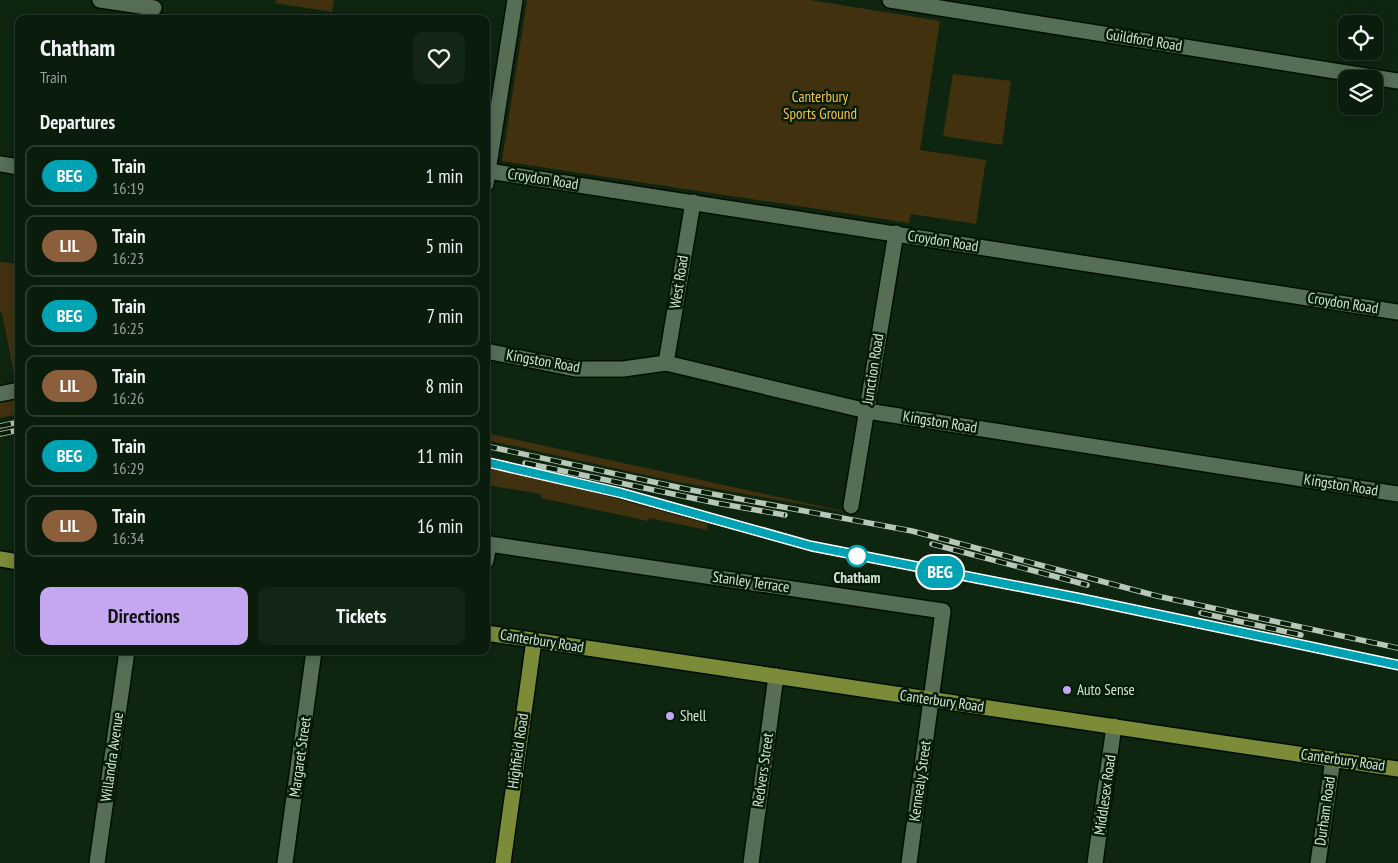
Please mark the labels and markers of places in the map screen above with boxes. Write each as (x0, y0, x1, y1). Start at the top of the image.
marker: Chatham (846, 545, 868, 567)
place label: Chatham (833, 568, 881, 587)
place label: Auto Sense (1077, 680, 1135, 699)
marker: Auto Sense (1061, 684, 1073, 696)
place label: Shell (680, 706, 707, 725)
marker: Shell (664, 710, 676, 722)

